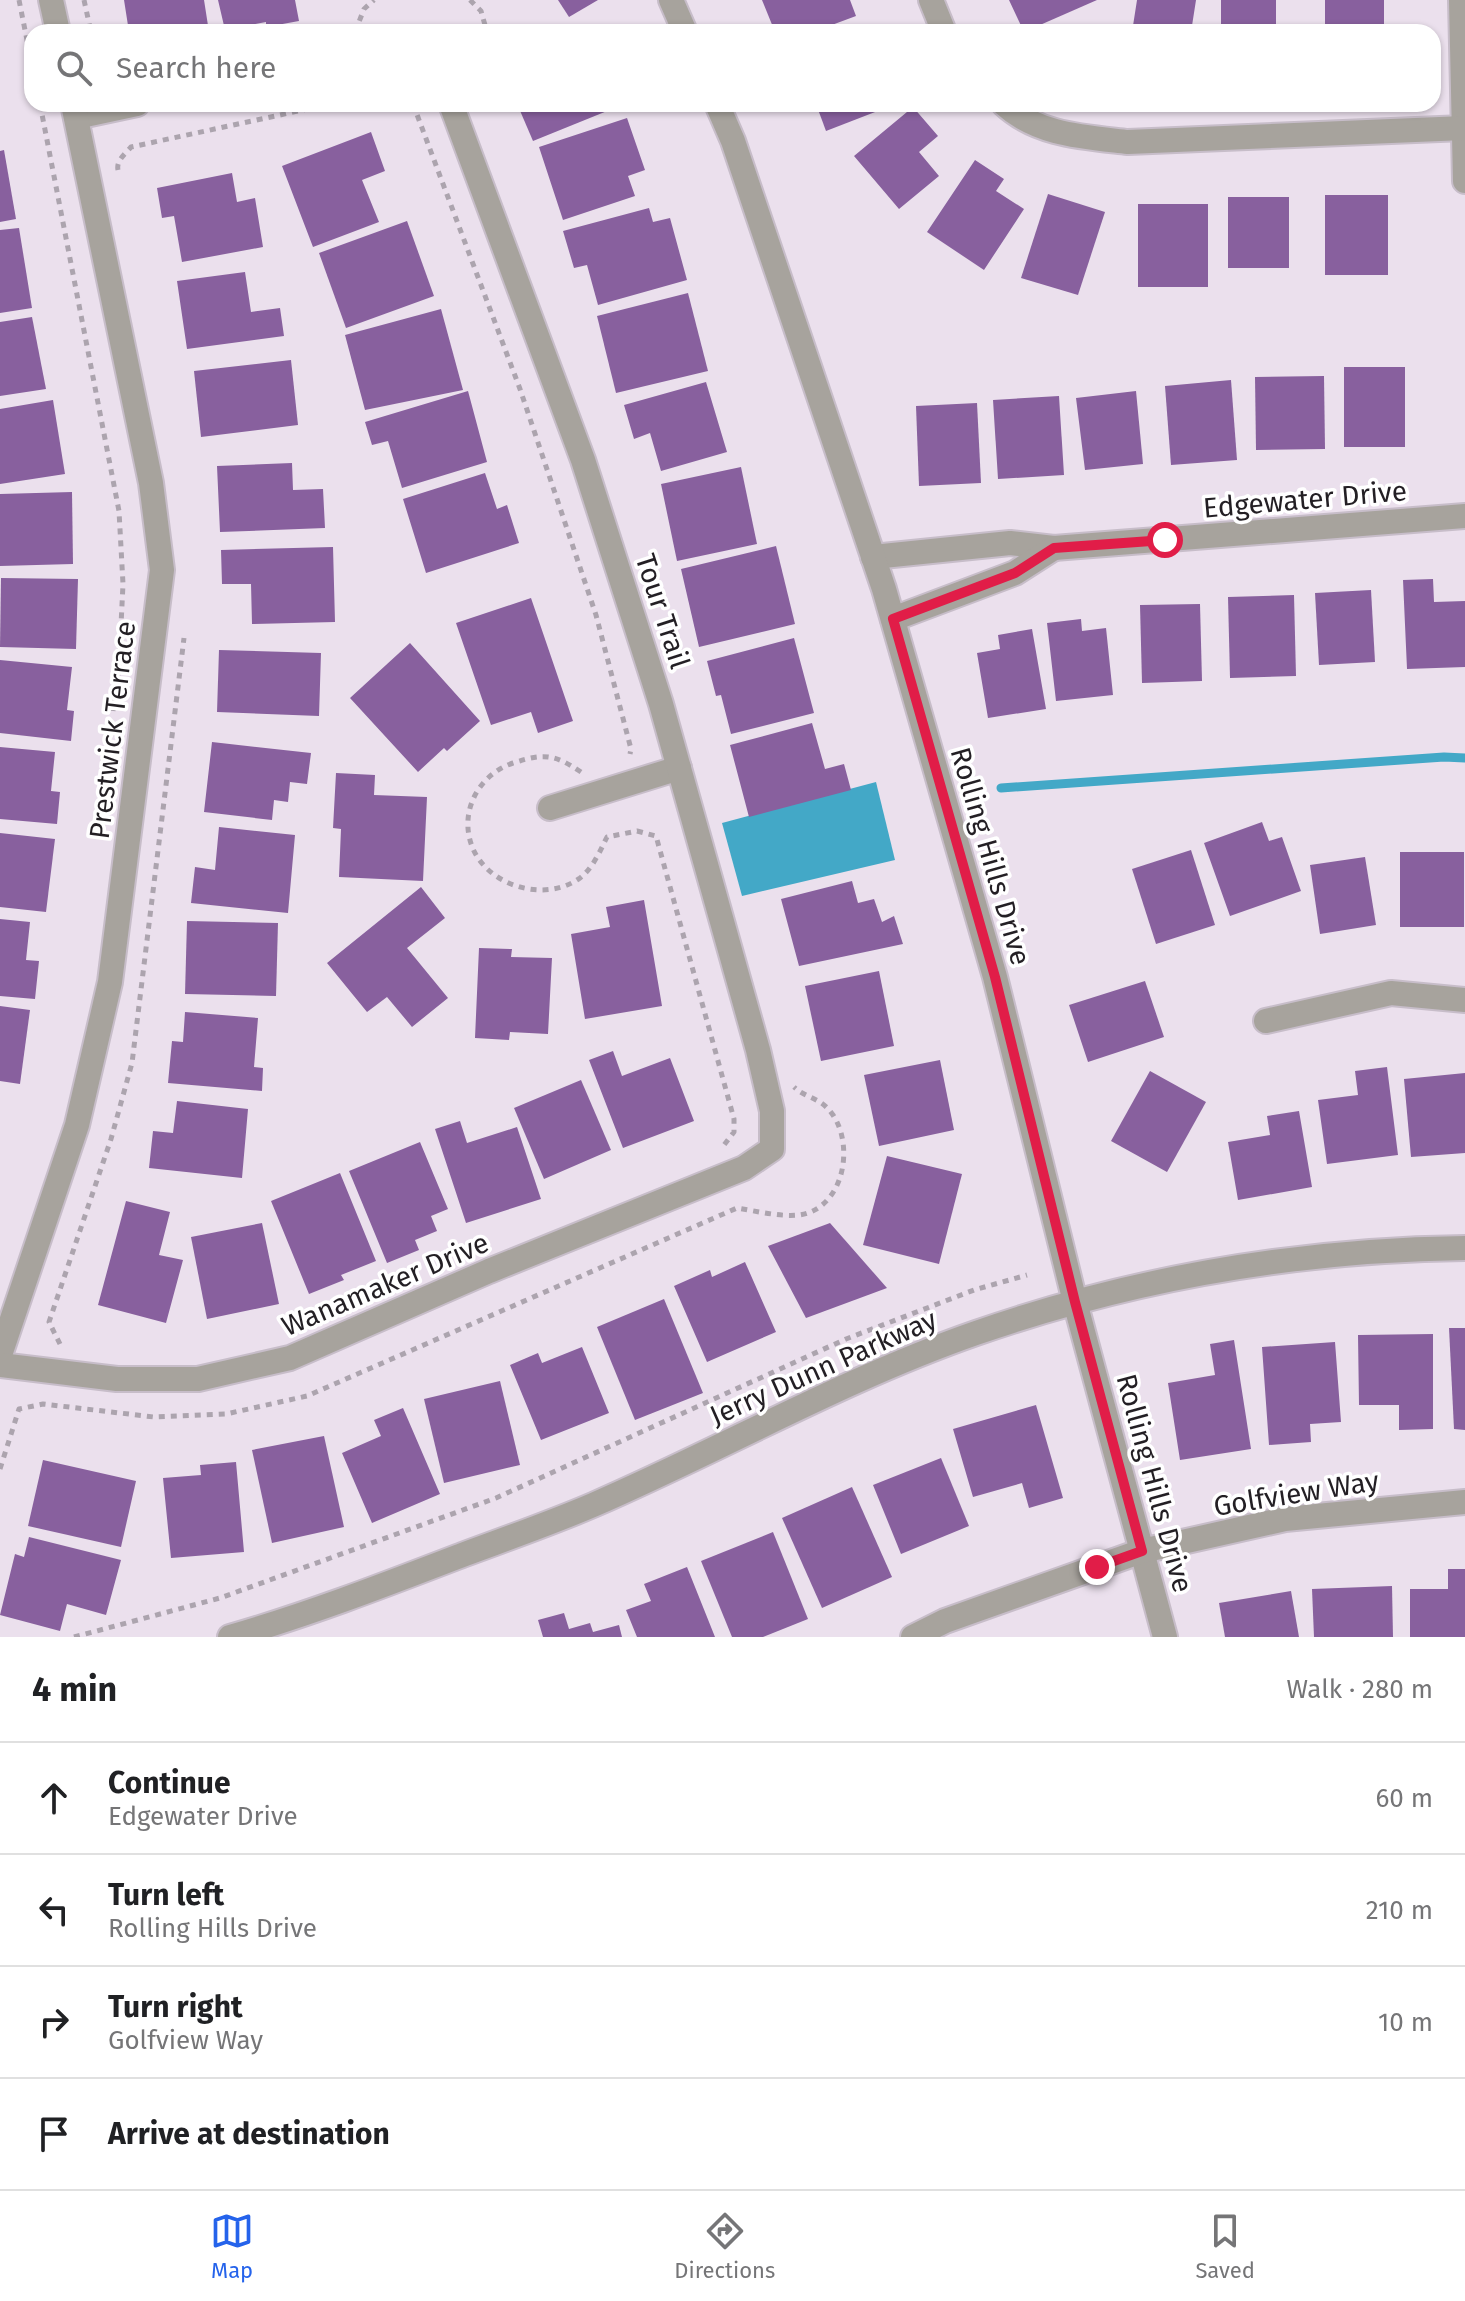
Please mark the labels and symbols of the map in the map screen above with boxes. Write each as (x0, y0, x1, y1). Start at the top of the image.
street label: Edgewater Drive (1202, 474, 1408, 525)
route start (1147, 522, 1183, 558)
street label: Tour Trail (629, 550, 697, 673)
street label: Prestwick Terrace (83, 619, 142, 841)
street label: Rolling Hills Drive (944, 743, 1037, 969)
street label: Wanamaker Drive (277, 1226, 494, 1343)
street label: Jerry Dunn Parkway (705, 1303, 942, 1432)
street label: Rolling Hills Drive (1109, 1370, 1200, 1596)
street label: Golfview Way (1211, 1464, 1381, 1523)
route end (1079, 1549, 1115, 1585)

